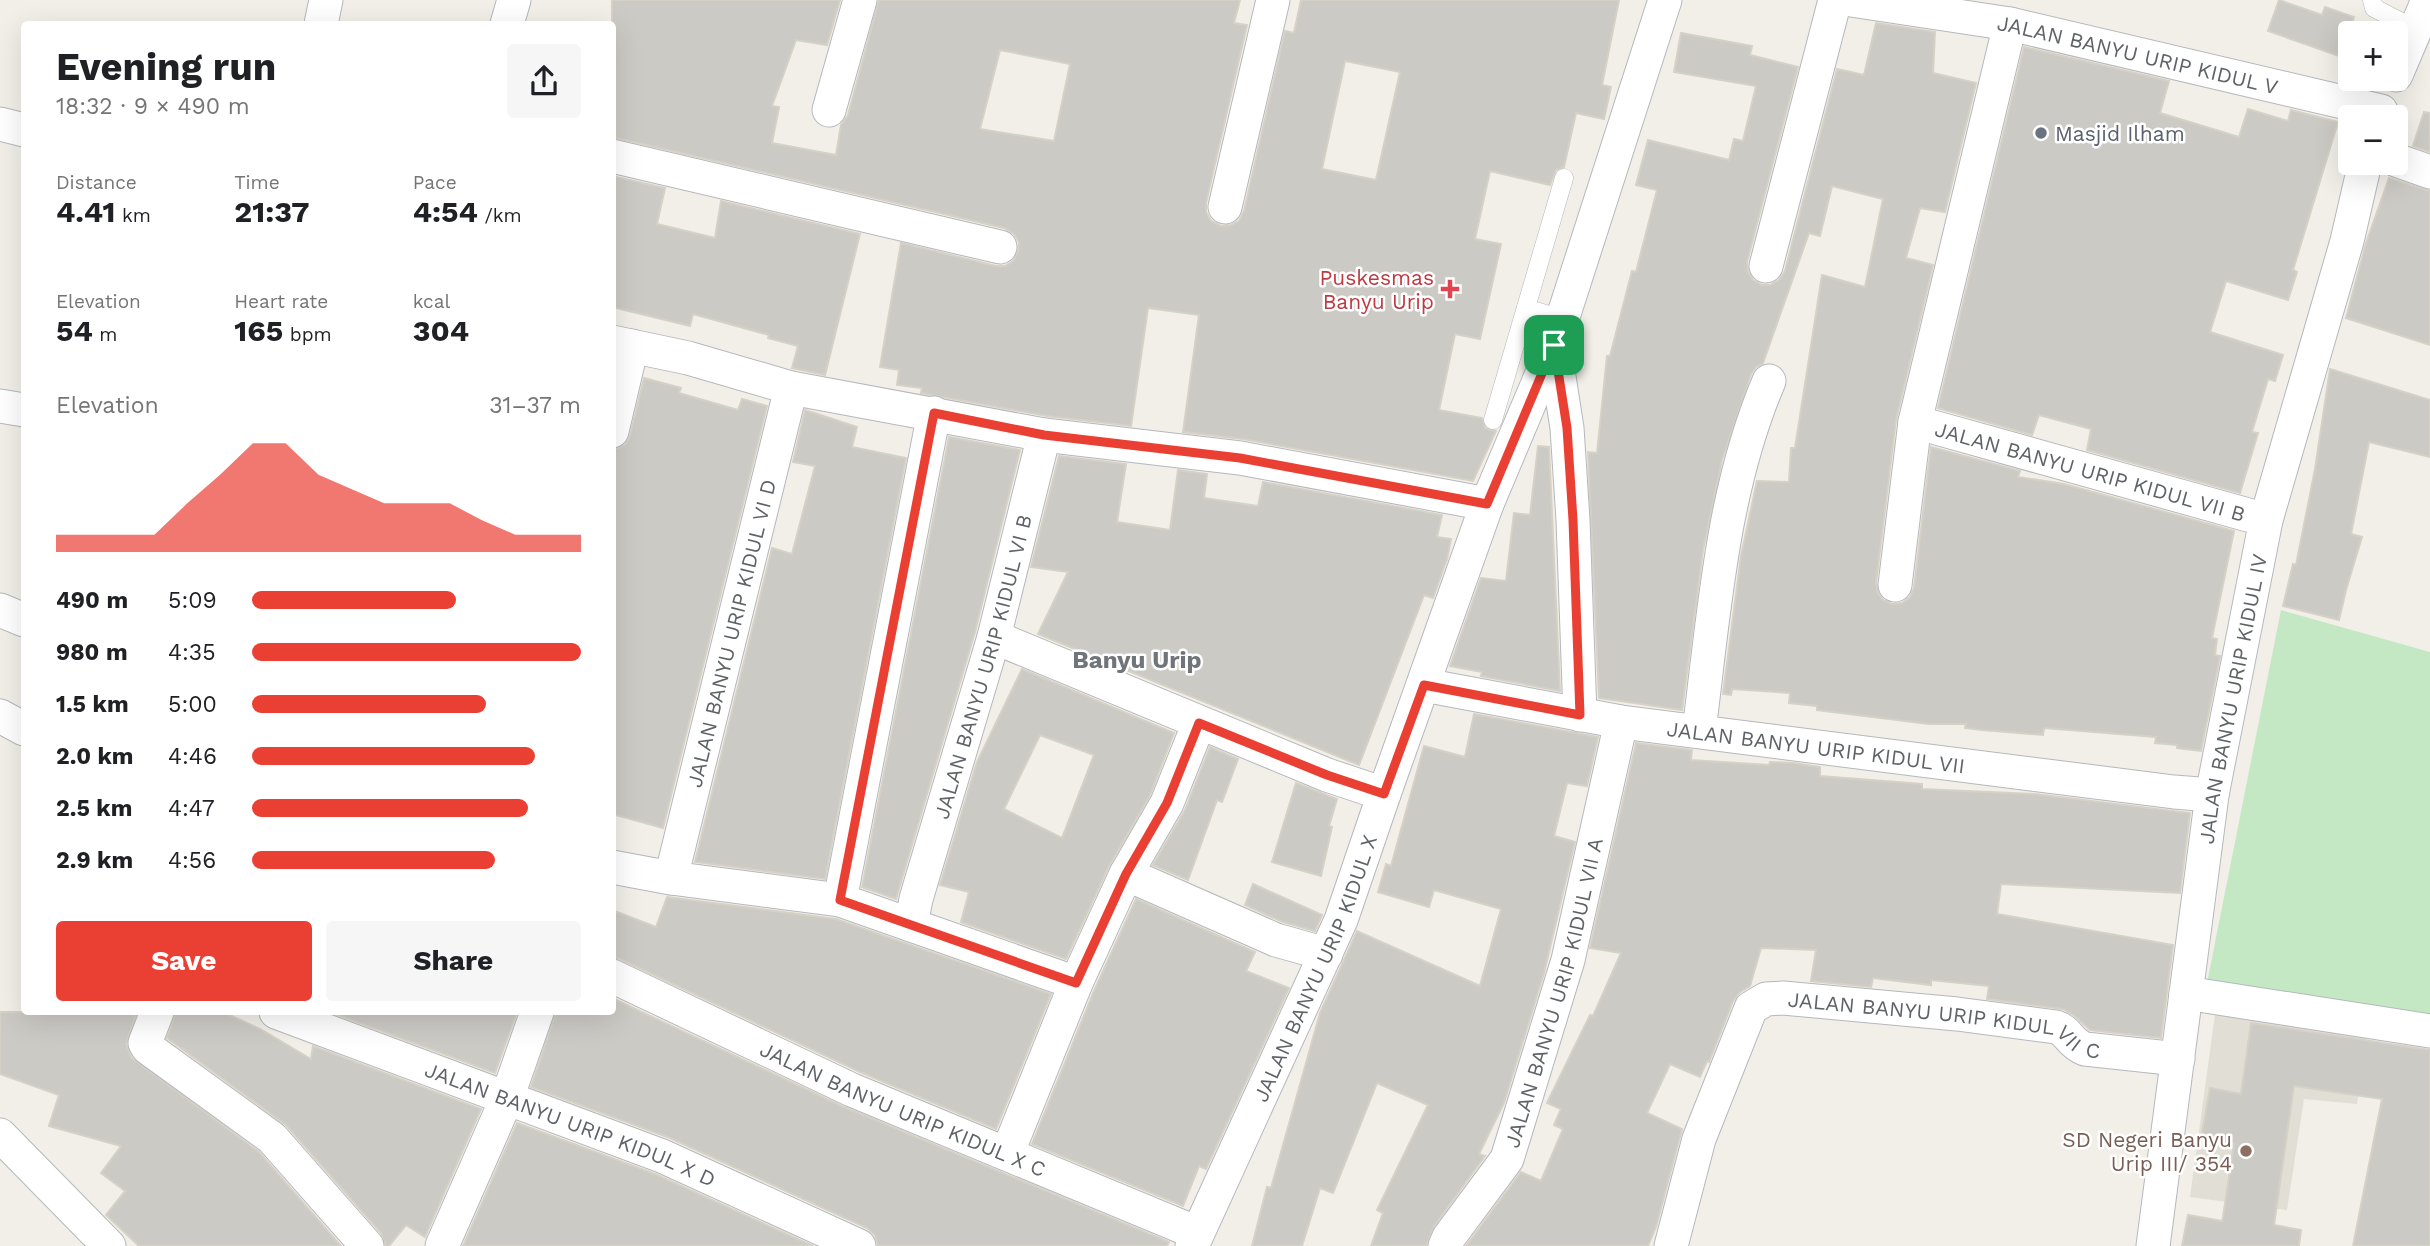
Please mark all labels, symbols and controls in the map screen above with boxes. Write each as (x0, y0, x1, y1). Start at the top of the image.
street label: JALAN BANYU URIP KIDUL V (1996, 10, 2281, 99)
map controls (2338, 21, 2408, 175)
button: + (2338, 21, 2408, 91)
button: share (507, 44, 581, 118)
text: Evening run (56, 45, 276, 89)
text: 18:32 · 9 × 490 m (56, 93, 250, 120)
button: − (2338, 105, 2408, 175)
place label: Masjid Ilham (2055, 121, 2185, 146)
marker: Masjid Ilham (2033, 125, 2049, 141)
text: Distance (56, 171, 137, 194)
text: Time (234, 171, 280, 194)
text: Pace (413, 171, 457, 194)
text: 4.41 (56, 194, 115, 229)
text: 21:37 (234, 194, 309, 229)
text: 4:54 (413, 194, 478, 229)
text: km (115, 204, 151, 227)
text: /km (478, 204, 522, 227)
place label: Puskesmas Banyu Urip (1319, 265, 1434, 314)
marker: Puskesmas Banyu Urip (1440, 279, 1460, 299)
text: Elevation (56, 290, 141, 313)
text: Heart rate (234, 290, 328, 313)
text: kcal (413, 290, 450, 313)
text: 54 (56, 313, 93, 348)
text: 165 (234, 313, 283, 348)
text: 304 (413, 313, 469, 348)
pin (1524, 315, 1584, 375)
text: m (93, 323, 117, 346)
text: bpm (283, 323, 332, 346)
icon: arrive (1535, 326, 1573, 364)
text: Elevation (56, 392, 159, 419)
text: 31–37 m (489, 392, 581, 419)
street label: JALAN BANYU URIP KIDUL VII B (1932, 416, 2248, 526)
street label: JALAN BANYU URIP KIDUL VI D (681, 477, 781, 790)
street label: JALAN BANYU URIP KIDUL VI B (928, 512, 1036, 822)
street label: JALAN BANYU URIP KIDUL IV (2193, 551, 2272, 845)
text: 490 m (56, 587, 128, 614)
text: 5:09 (168, 587, 217, 614)
text: 980 m (56, 639, 128, 666)
text: 4:35 (168, 639, 216, 666)
district label: Banyu Urip (1072, 646, 1202, 674)
text: 1.5 km (56, 691, 129, 718)
text: 5:00 (168, 691, 217, 718)
street label: JALAN BANYU URIP KIDUL VII (1665, 715, 1967, 778)
text: 2.0 km (56, 743, 134, 770)
text: 4:46 (168, 743, 217, 770)
text: 2.5 km (56, 795, 132, 822)
text: 4:47 (168, 795, 215, 822)
street label: JALAN BANYU URIP KIDUL X (1247, 832, 1382, 1105)
street label: JALAN BANYU URIP KIDUL VII A (1499, 835, 1607, 1151)
text: 2.9 km (56, 847, 133, 874)
text: 4:56 (168, 847, 216, 874)
button: Save (56, 921, 312, 1001)
button: Share (326, 921, 581, 1001)
street label: JALAN BANYU URIP KIDUL VII C (1787, 986, 2102, 1063)
street label: JALAN BANYU URIP KIDUL X C (756, 1036, 1050, 1181)
street label: JALAN BANYU URIP KIDUL X D (422, 1056, 720, 1191)
place label: SD Negeri Banyu Urip III/ 354 (2062, 1127, 2232, 1176)
marker: SD Negeri Banyu Urip III/ 354 (2238, 1143, 2254, 1159)

